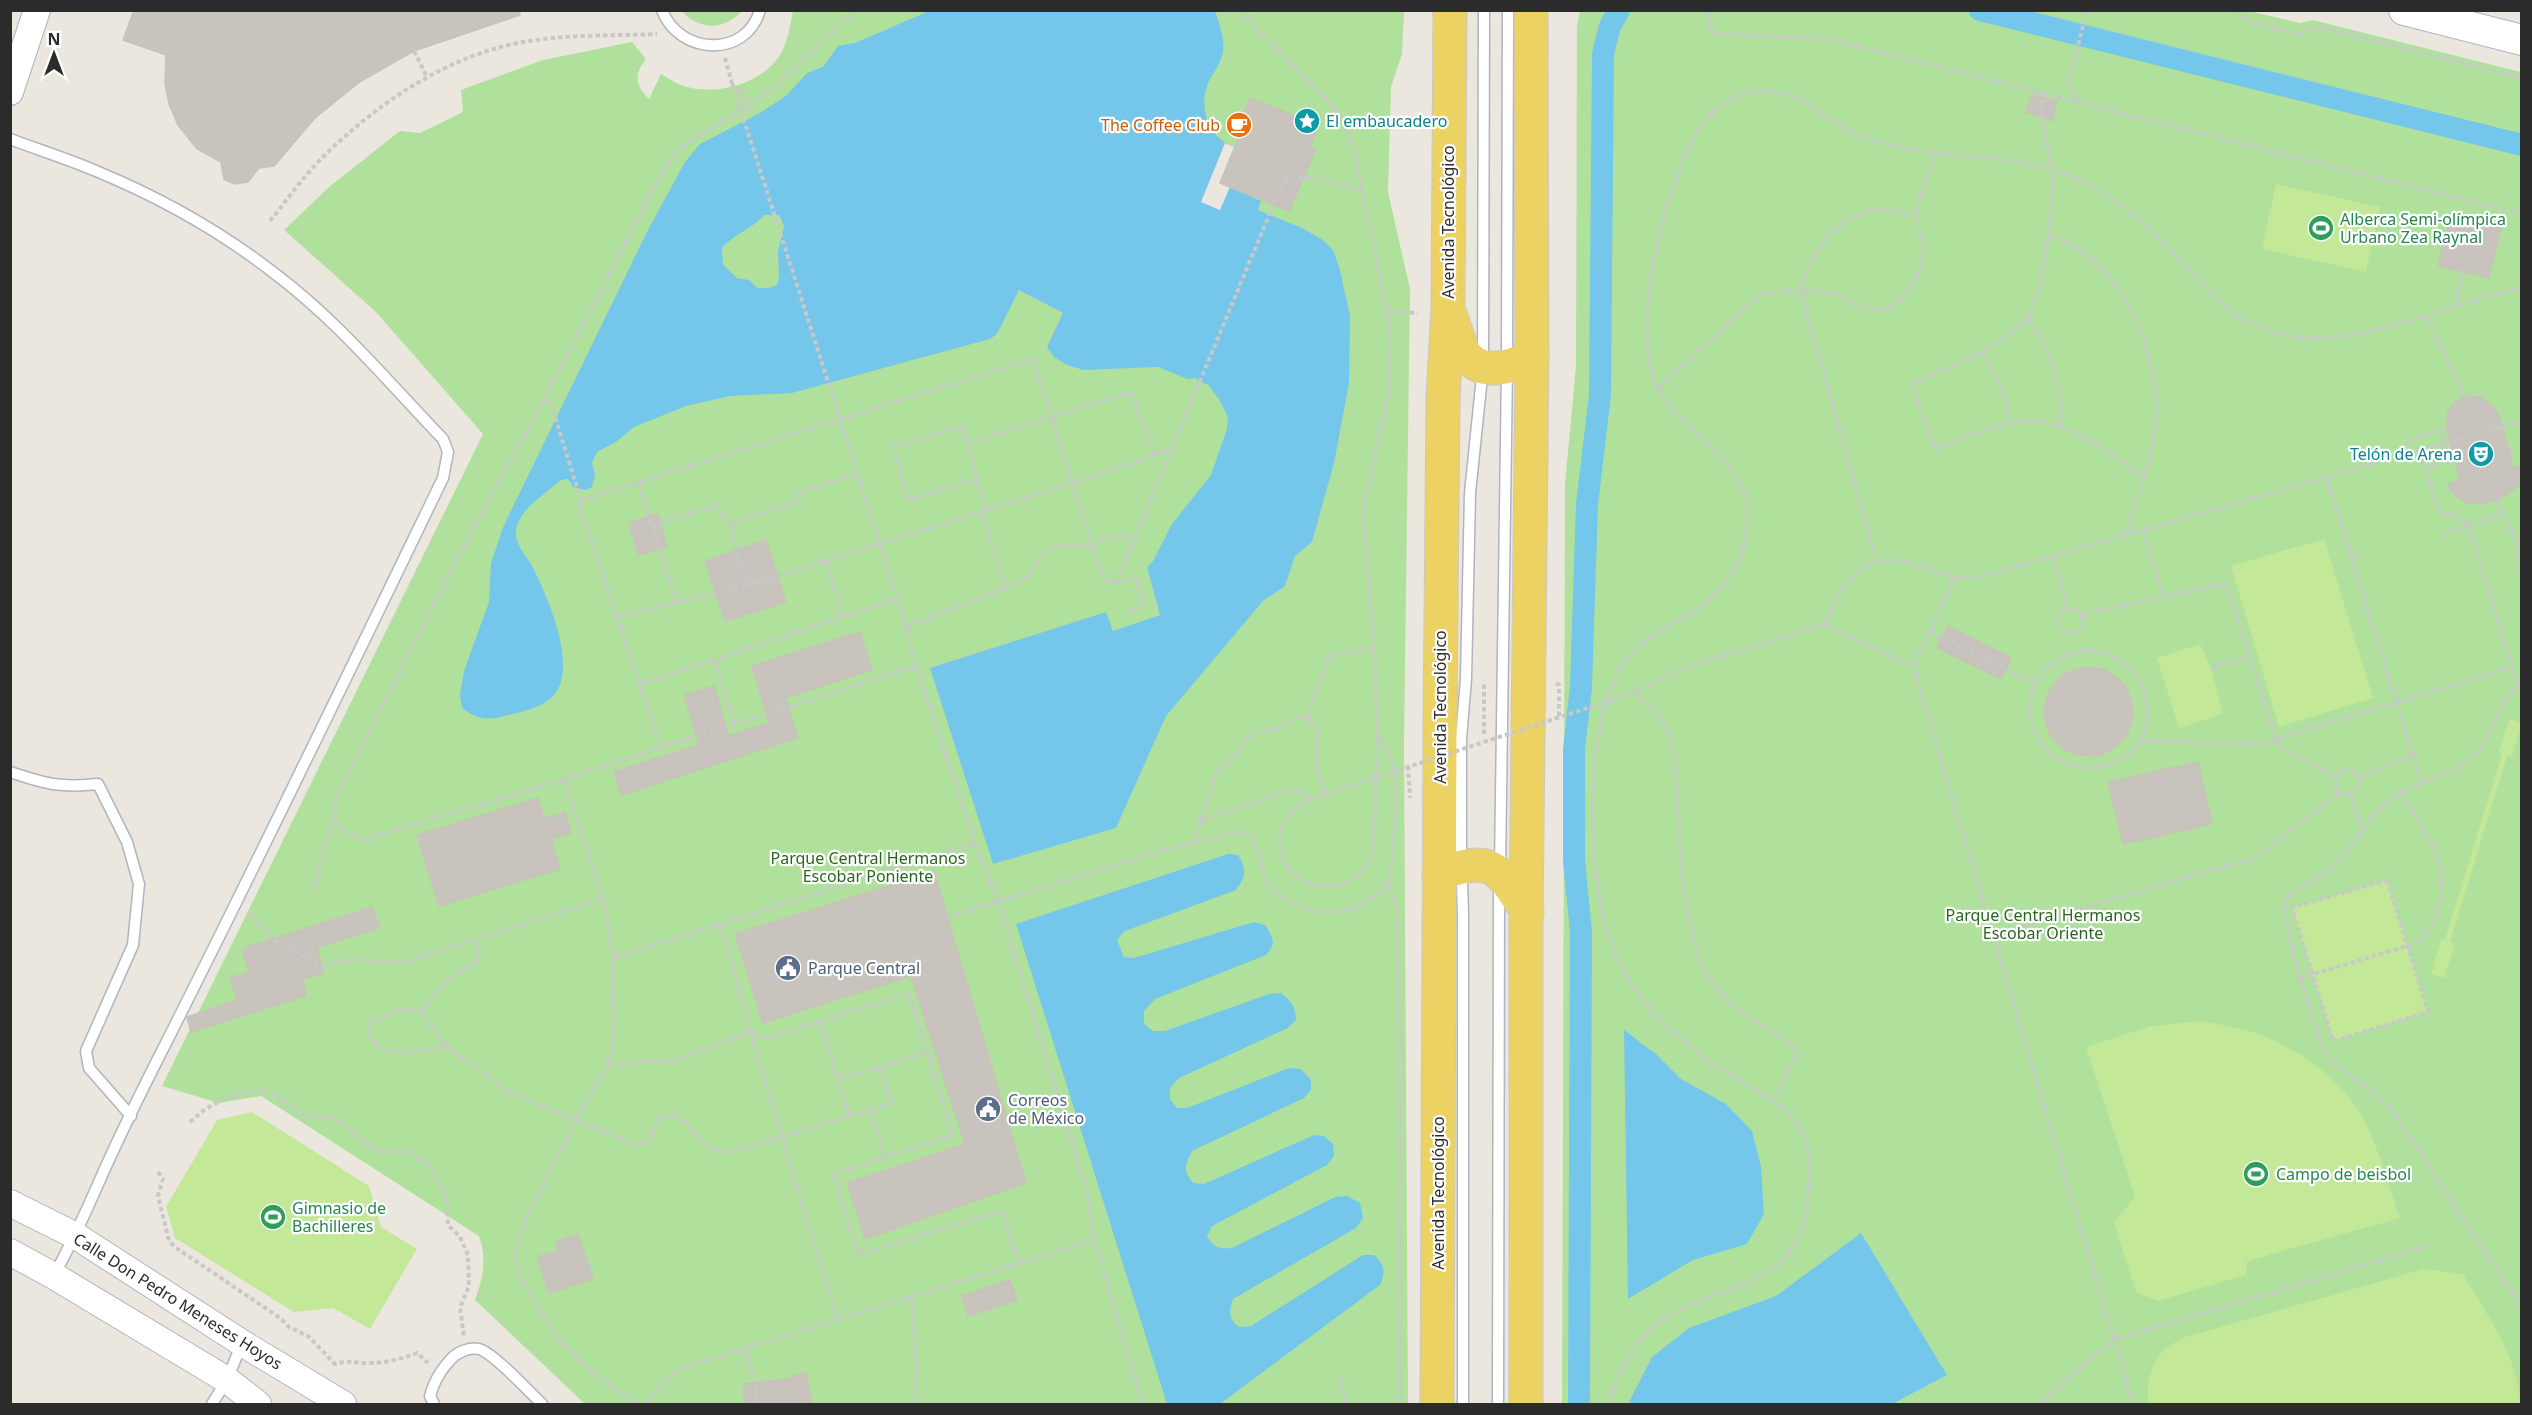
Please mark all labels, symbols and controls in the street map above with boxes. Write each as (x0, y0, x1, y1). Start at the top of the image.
north arrow (24, 24, 84, 84)
text: N (47, 28, 61, 50)
place icon: El embaucadero (1292, 106, 1322, 136)
cafe icon: The Coffee Club (1224, 110, 1254, 140)
place label: El embaucadero (1326, 110, 1447, 132)
place label: The Coffee Club (1101, 114, 1220, 136)
street label: Avenida Tecnológico (1437, 145, 1459, 299)
place label: Alberca Semi-olímpica Urbano Zea Raynal (2340, 208, 2506, 248)
sports icon: Alberca Semi-olímpica Urbano Zea Raynal (2306, 213, 2336, 243)
theatre icon: Telón de Arena (2466, 439, 2496, 469)
place label: Telón de Arena (2350, 443, 2462, 465)
street label: Avenida Tecnológico (1429, 630, 1451, 784)
park label: Parque Central Hermanos Escobar Poniente (771, 847, 965, 887)
park label: Parque Central Hermanos Escobar Oriente (1946, 904, 2140, 944)
public building icon: Parque Central (773, 953, 803, 983)
place label: Parque Central (808, 957, 920, 979)
place label: Correos de México (1008, 1089, 1084, 1129)
public building icon: Correos de México (973, 1094, 1003, 1124)
street label: Avenida Tecnológico (1427, 1116, 1449, 1270)
sports icon: Campo de beisbol (2241, 1159, 2271, 1189)
place label: Campo de beisbol (2276, 1163, 2411, 1185)
place label: Gimnasio de Bachilleres (292, 1197, 386, 1237)
sports icon: Gimnasio de Bachilleres (258, 1202, 288, 1232)
street label: Calle Don Pedro Meneses Hoyos (69, 1227, 287, 1375)

